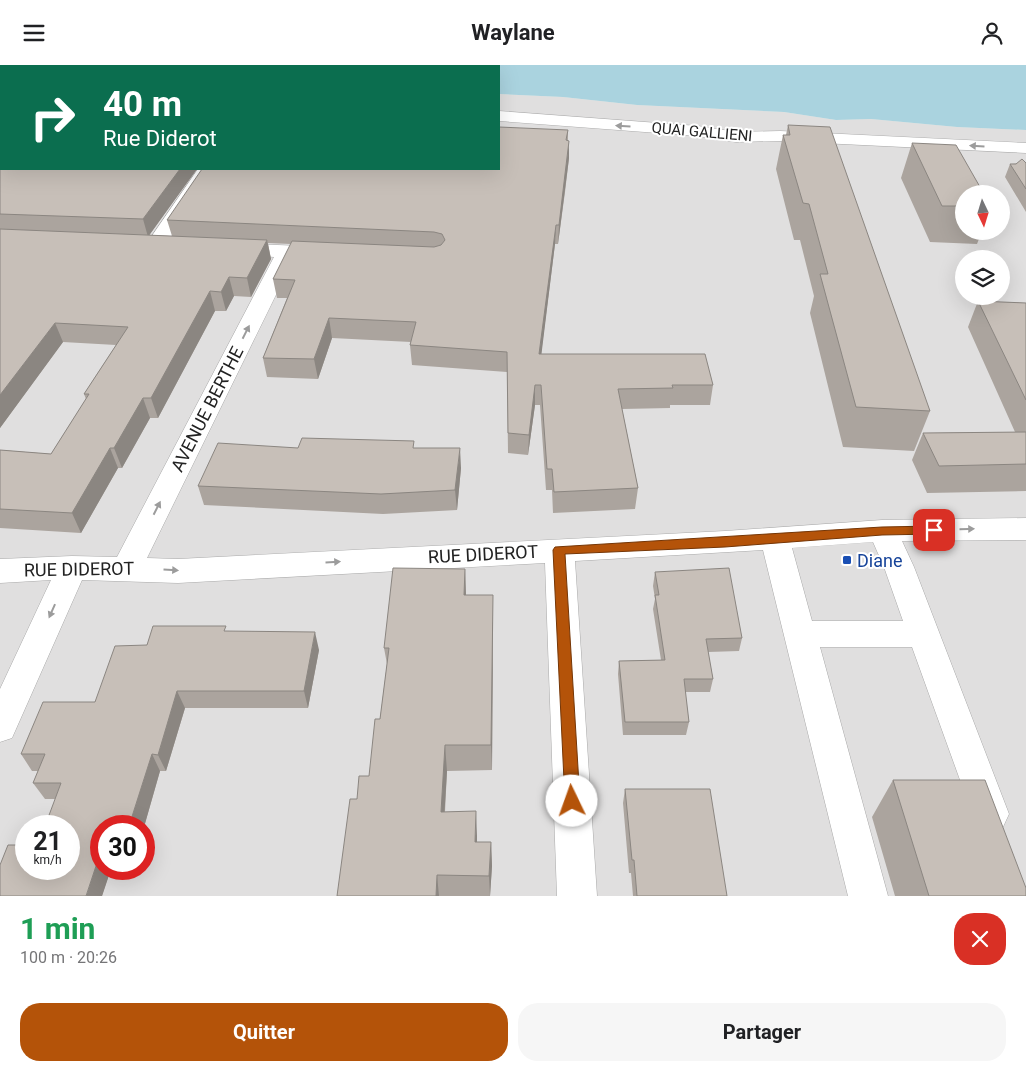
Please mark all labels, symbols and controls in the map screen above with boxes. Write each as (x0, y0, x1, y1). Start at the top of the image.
icon: menu (20, 19, 48, 47)
icon: person (978, 19, 1006, 47)
text: Waylane (471, 20, 555, 45)
text: 40 m (103, 84, 182, 125)
icon: right (20, 85, 85, 150)
street label: QUAI GALLIENI (651, 119, 753, 145)
one-way arrow (615, 121, 631, 129)
text: Rue Diderot (103, 126, 217, 151)
one-way arrow (969, 141, 985, 149)
north arrow (955, 185, 1010, 240)
map controls (955, 185, 1010, 305)
button: layers (955, 250, 1010, 305)
one-way arrow (241, 324, 250, 339)
street label: AVENUE BERTHE (166, 343, 248, 475)
one-way arrow (153, 501, 161, 515)
pin (913, 509, 955, 551)
icon: arrive (920, 516, 948, 544)
one-way arrow (960, 525, 976, 533)
street label: RUE DIDEROT (427, 541, 539, 567)
place label: Diane (857, 550, 902, 571)
marker: Diane (841, 554, 853, 566)
street label: RUE DIDEROT (24, 558, 135, 580)
one-way arrow (326, 558, 342, 566)
one-way arrow (163, 567, 179, 575)
one-way arrow (47, 604, 55, 618)
position arrow (545, 774, 597, 826)
speed limit sign: 30 (90, 815, 155, 880)
text: 21 (33, 827, 62, 856)
text: km/h (33, 853, 62, 867)
text: 1 min (20, 911, 95, 946)
button: close (954, 913, 1006, 965)
text: 100 m · 20:26 (20, 948, 117, 967)
button: Quitter (20, 1003, 508, 1061)
button: Partager (518, 1003, 1006, 1061)

